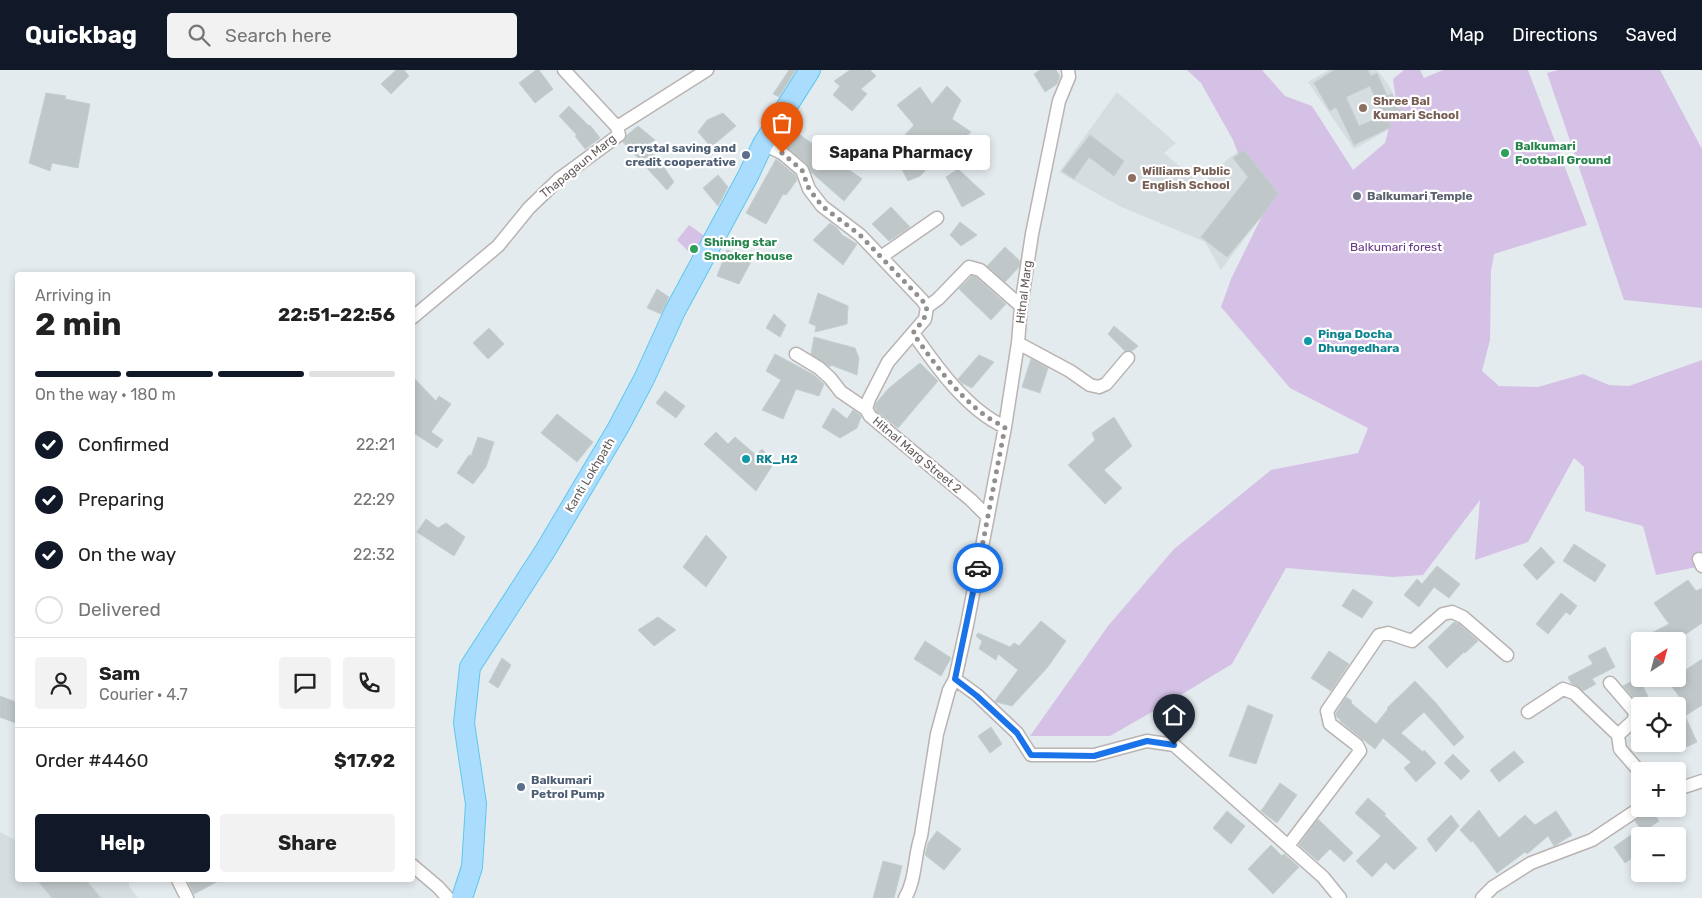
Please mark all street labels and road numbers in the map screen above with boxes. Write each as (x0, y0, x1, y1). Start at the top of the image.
street label: Thapagaun Marg (537, 131, 619, 201)
street label: Hitnal Marg (1013, 260, 1035, 324)
street label: Hitnal Marg Street 2 (870, 414, 964, 496)
street label: Kanti Lokhpath (562, 435, 618, 515)

